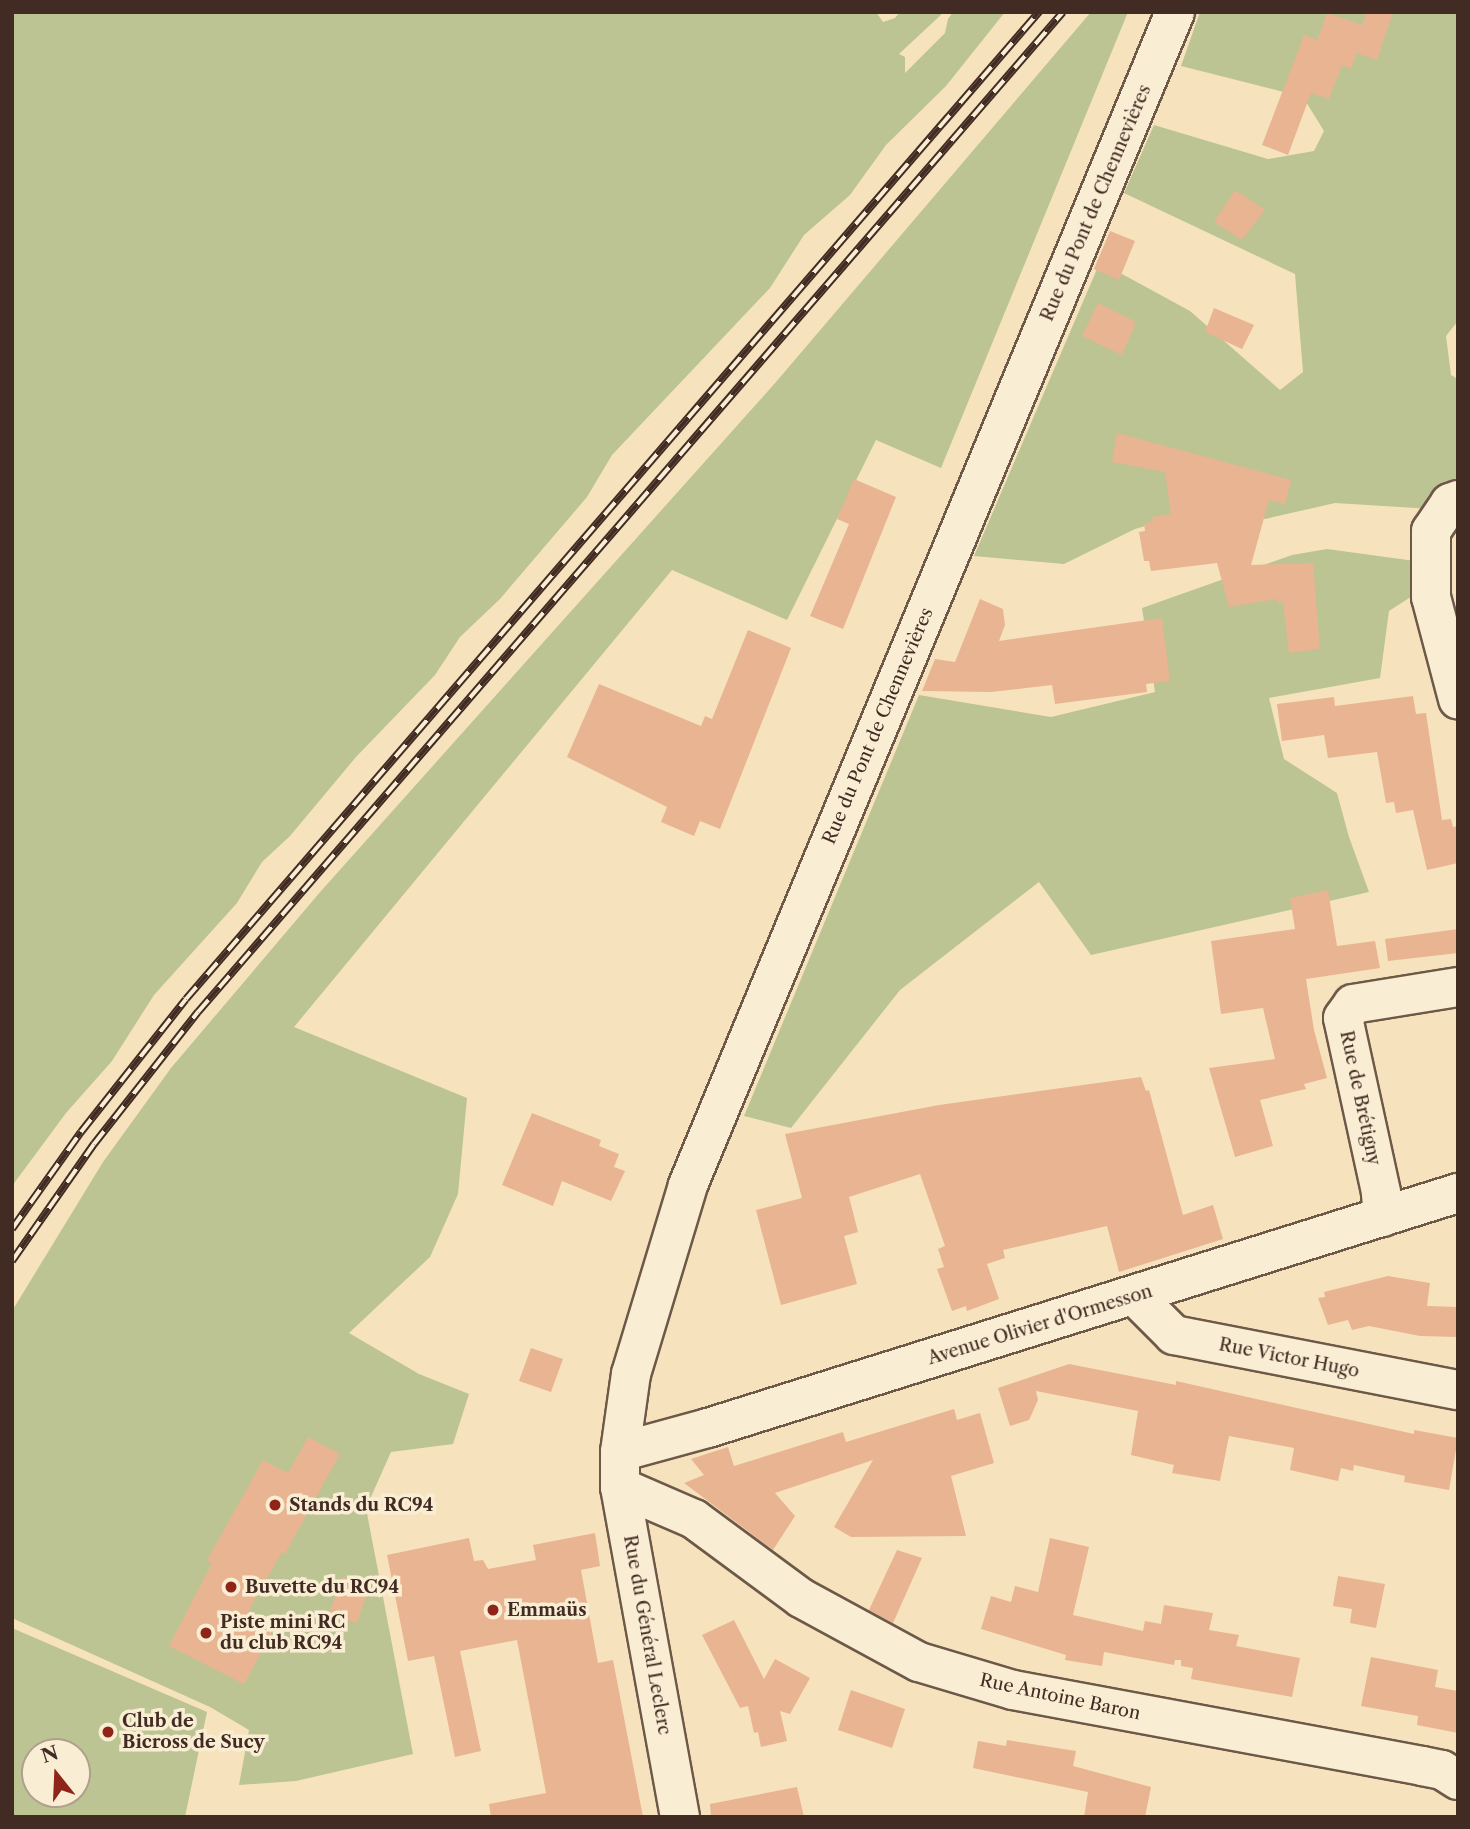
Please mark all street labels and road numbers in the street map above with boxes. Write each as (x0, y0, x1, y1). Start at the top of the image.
street label: Rue du Pont de Chennevières (1036, 82, 1156, 324)
street label: Rue du Pont de Chennevières (818, 605, 938, 847)
street label: Rue de Brétigny (1335, 1029, 1385, 1167)
street label: Avenue Olivier d'Ormesson (925, 1280, 1155, 1370)
street label: Rue Victor Hugo (1217, 1334, 1361, 1382)
street label: Rue du Général Leclerc (619, 1533, 675, 1737)
street label: Rue Antoine Baron (977, 1669, 1143, 1725)

